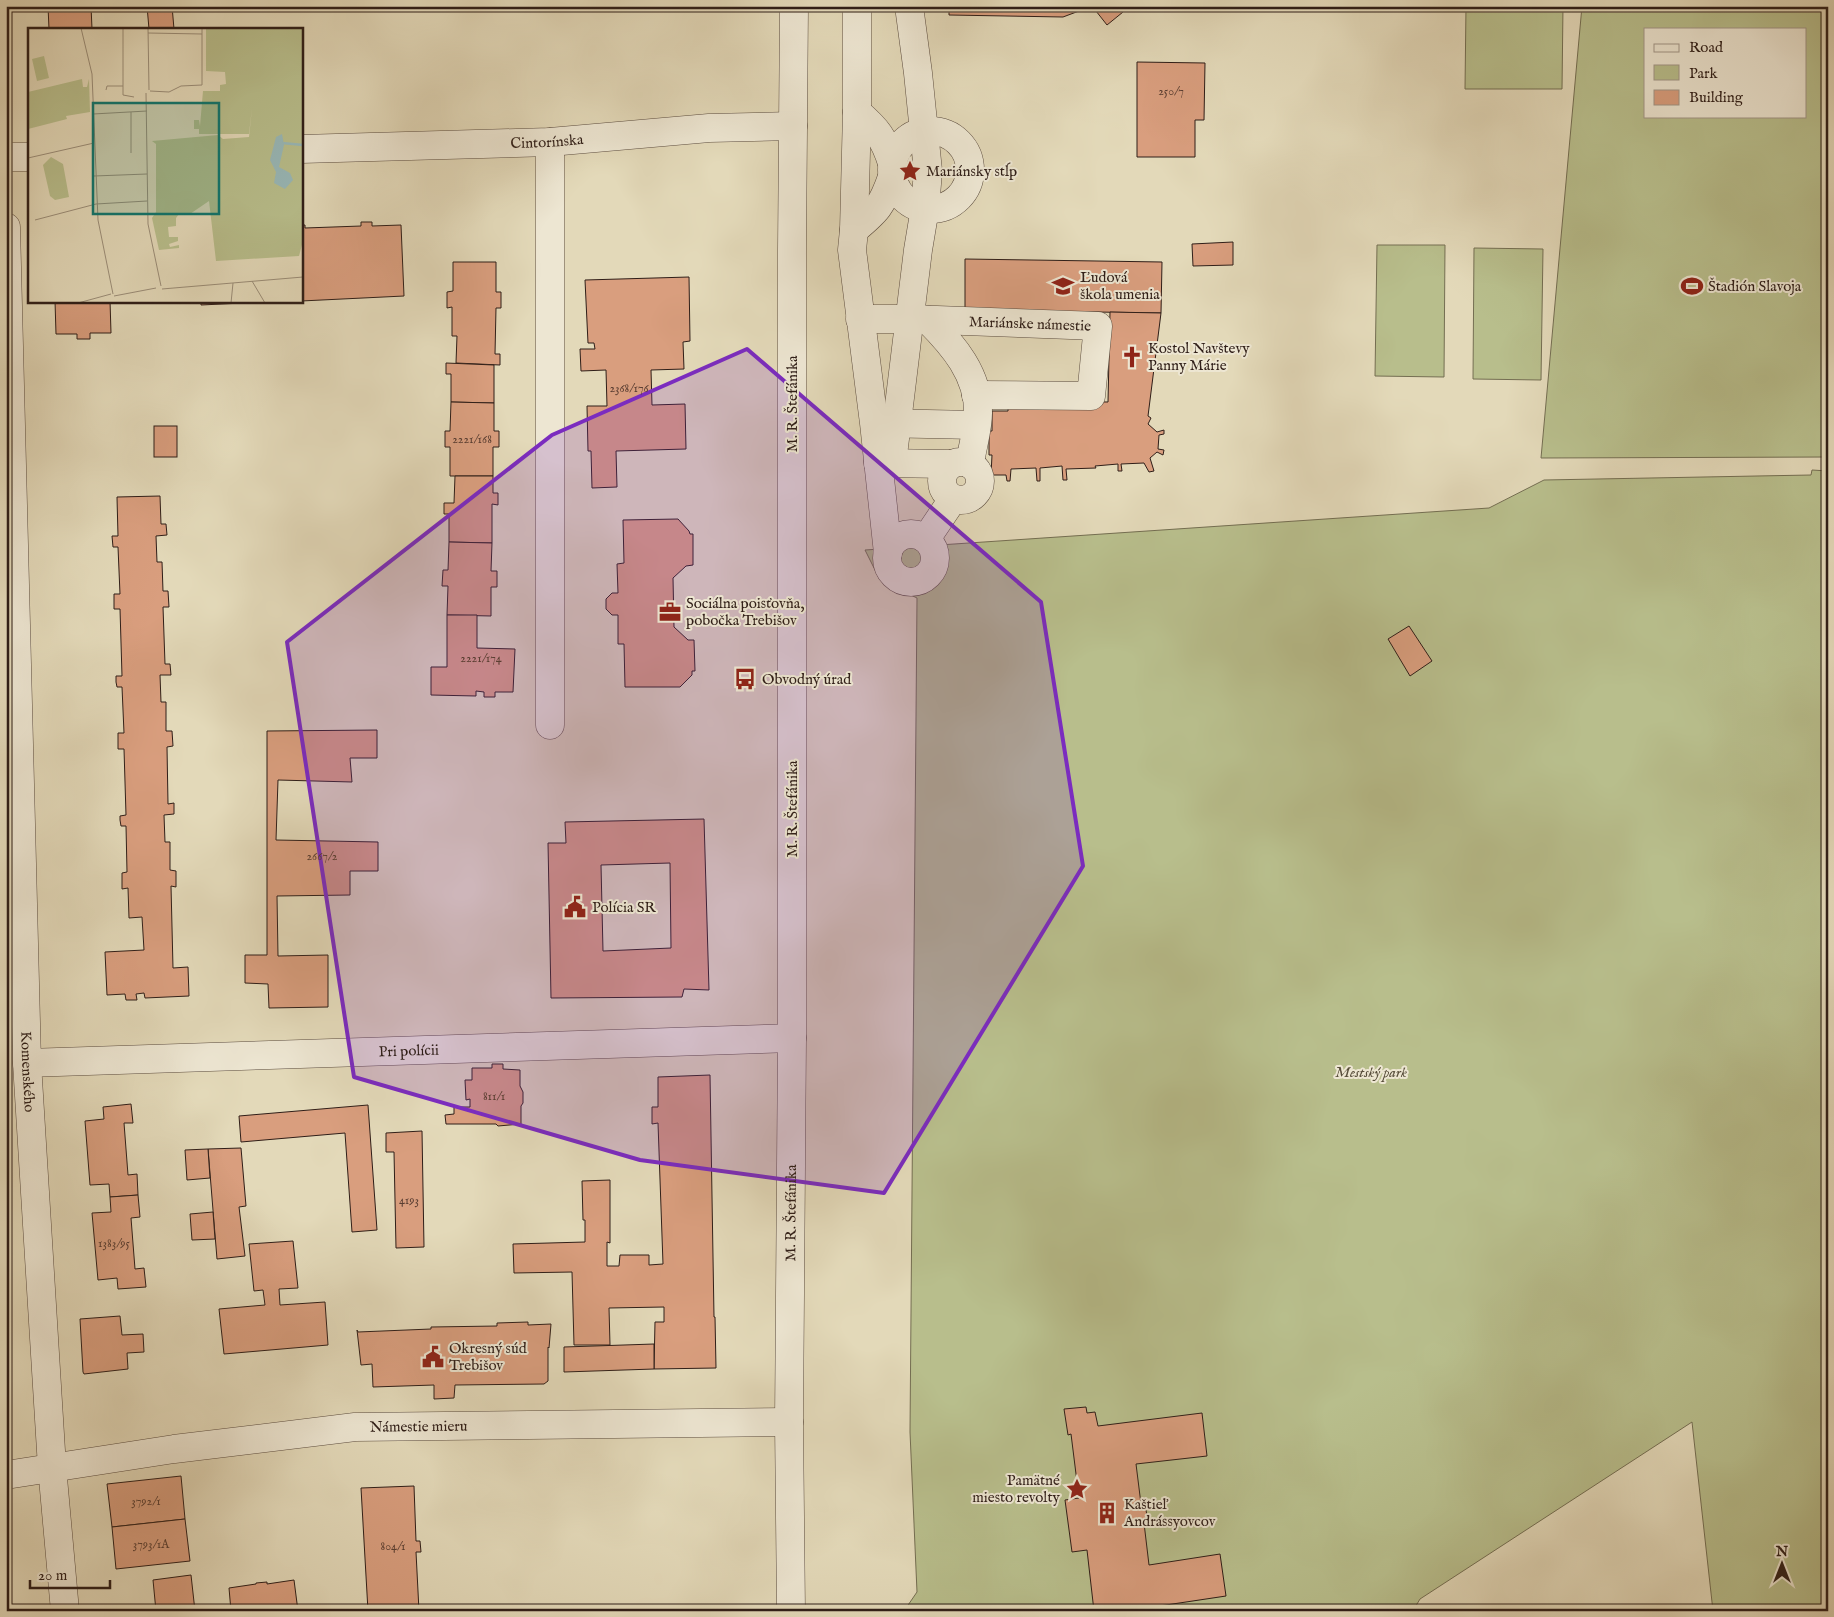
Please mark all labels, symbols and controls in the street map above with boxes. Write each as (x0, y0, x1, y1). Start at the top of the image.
inset map (28, 28, 302, 302)
legend (1644, 28, 1806, 118)
text: Road (1689, 38, 1724, 57)
text: Park (1689, 64, 1719, 83)
house number: 250/7 (1158, 84, 1184, 99)
text: Building (1689, 88, 1744, 107)
street label: Cintorínska (510, 130, 585, 153)
place icon: Mariánsky stĺp (897, 158, 923, 184)
place label: Mariánsky stĺp (926, 162, 1017, 181)
place label: Ľudová škola umenia (1080, 268, 1160, 304)
school or university icon: Ľudová škola umenia (1050, 273, 1076, 299)
sports icon: Štadión Slavoja (1679, 273, 1705, 299)
place label: Štadión Slavoja (1708, 277, 1802, 296)
street label: Mariánske námestie (968, 312, 1091, 336)
place label: Kostol Navštevy Panny Márie (1148, 339, 1250, 375)
church icon: Kostol Navštevy Panny Márie (1119, 344, 1145, 370)
street label: M. R. Štefánika (783, 355, 802, 452)
house number: 2368/176 (609, 381, 649, 396)
house number: 2221/168 (452, 432, 492, 447)
place label: Sociálna poisťovňa, pobočka Trebišov (686, 594, 804, 630)
office icon: Sociálna poisťovňa, pobočka Trebišov (657, 599, 683, 625)
house number: 2221/174 (460, 651, 502, 666)
bus stop icon: Obvodný úrad (732, 666, 758, 692)
place label: Obvodný úrad (762, 670, 852, 689)
street label: M. R. Štefánika (783, 760, 802, 857)
house number: 2667/2 (306, 849, 338, 864)
public building icon: Polícia SR (562, 894, 588, 920)
place label: Polícia SR (592, 898, 656, 917)
street label: Komenského (16, 1031, 39, 1113)
street label: Pri polícii (378, 1041, 439, 1062)
park label: Mestský park (1335, 1063, 1407, 1082)
house number: 811/1 (483, 1089, 505, 1104)
street label: M. R. Štefánika (781, 1164, 801, 1262)
house number: 4193 (399, 1193, 419, 1208)
house number: 1383/95 (98, 1236, 131, 1251)
place label: Okresný súd Trebišov (449, 1339, 528, 1375)
public building icon: Okresný súd Trebišov (420, 1344, 446, 1370)
street label: Námestie mieru (370, 1417, 468, 1437)
place label: Pamätné miesto revolty (972, 1471, 1061, 1507)
place icon: Pamätné miesto revolty (1064, 1476, 1090, 1502)
house number: 3792/1 (131, 1494, 161, 1509)
place label: Kaštieľ Andrássyovcov (1123, 1495, 1216, 1531)
building icon: Kaštieľ Andrássyovcov (1094, 1500, 1120, 1526)
house number: 3793/1A (133, 1537, 170, 1552)
house number: 804/1 (380, 1539, 406, 1554)
north arrow (1756, 1540, 1806, 1590)
text: N (1775, 1543, 1788, 1561)
scale bar (30, 1557, 110, 1589)
text: 20 m (38, 1566, 68, 1585)

